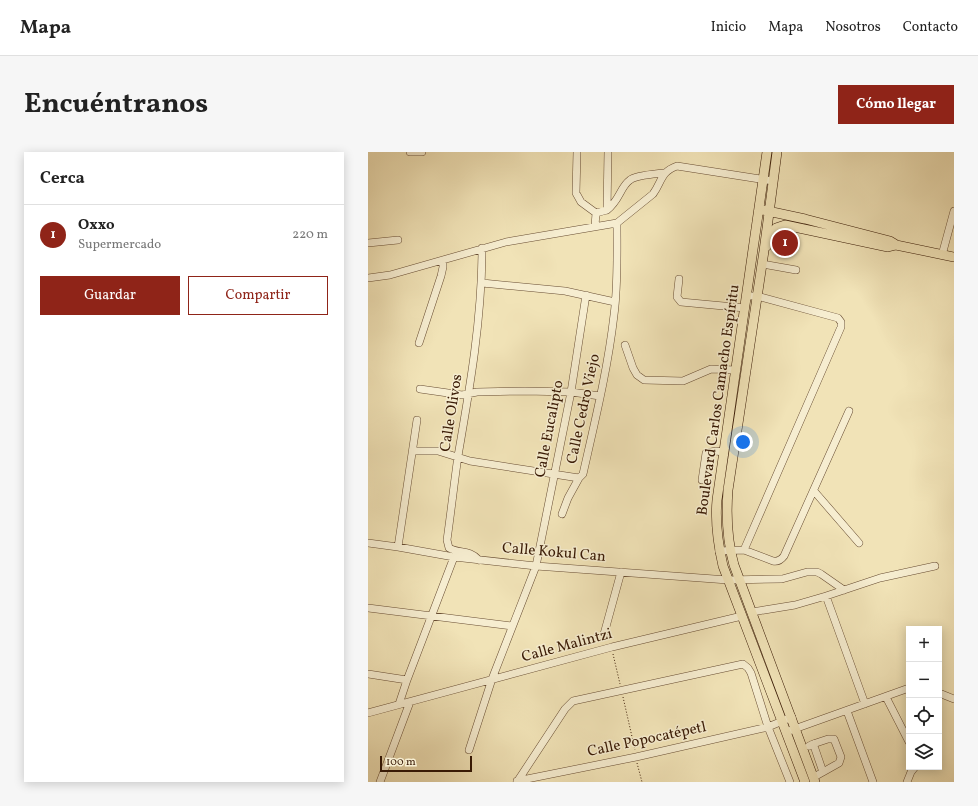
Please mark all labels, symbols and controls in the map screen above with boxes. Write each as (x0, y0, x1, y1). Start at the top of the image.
text: Mapa (20, 15, 71, 41)
text: Inicio (711, 18, 746, 37)
text: Mapa (768, 18, 803, 37)
text: Nosotros (825, 18, 881, 37)
text: Contacto (903, 18, 958, 37)
text: Encuéntranos (24, 85, 208, 124)
button: Cómo llegar (838, 85, 954, 124)
text: Cerca (40, 167, 85, 190)
text: Oxxo (78, 215, 114, 236)
text: 1 (50, 226, 56, 244)
text: 220 m (292, 226, 328, 244)
pin: 1 (772, 228, 798, 258)
text: Supermercado (78, 236, 161, 254)
button: Guardar (40, 276, 180, 315)
button: Compartir (188, 276, 328, 315)
street label: Boulevard Carlos Camacho Espíritu (692, 283, 746, 517)
street label: Calle Cedro Viejo (562, 352, 606, 466)
street label: Calle Olivos (435, 373, 469, 453)
street label: Calle Eucalipto (530, 379, 570, 479)
your location (733, 432, 753, 452)
street label: Calle Kokul Can (501, 538, 607, 568)
street label: Calle Malintzi (519, 624, 615, 668)
map controls (906, 626, 942, 770)
button: + (906, 626, 942, 662)
button: − (906, 662, 942, 698)
button: locate (906, 698, 942, 734)
street label: Calle Popocatépetl (586, 717, 708, 763)
button: layers (906, 734, 942, 770)
scale bar (380, 754, 472, 773)
text: 100 m (386, 755, 416, 770)

